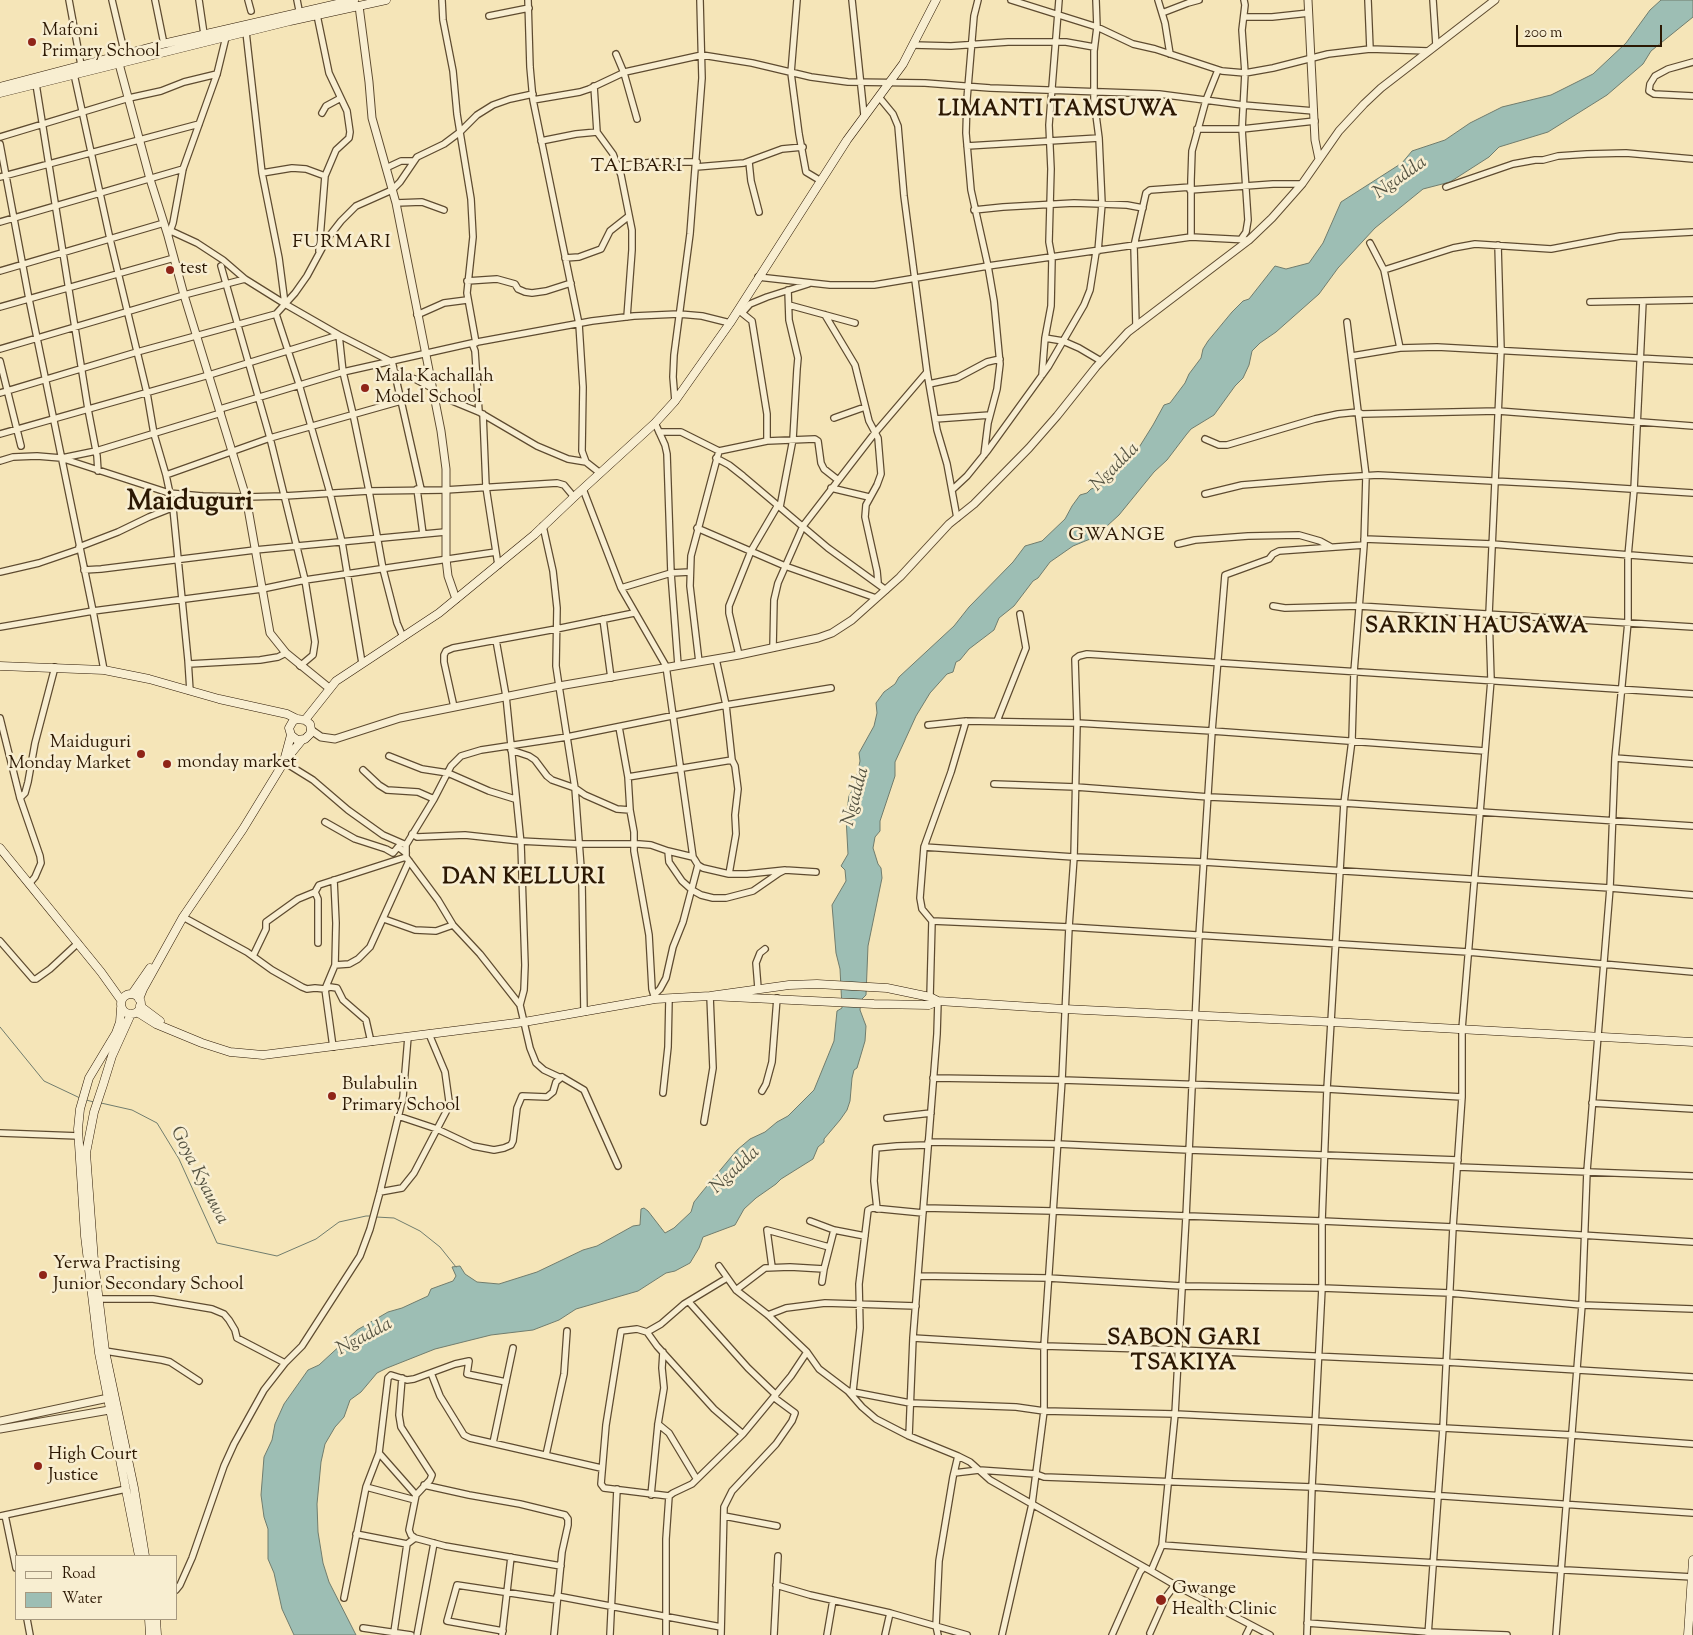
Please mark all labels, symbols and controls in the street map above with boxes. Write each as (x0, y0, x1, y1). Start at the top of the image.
scale bar (1518, 15, 1664, 47)
place label: Mafoni Primary School (42, 21, 160, 64)
text: 200 m (1524, 23, 1563, 44)
marker: Mafoni Primary School (26, 36, 38, 48)
district label: LIMANTI TAMSUWA (936, 98, 1180, 124)
water label: Ngadda (1370, 153, 1432, 205)
district label: TALBARI (590, 157, 684, 179)
district label: FURMARI (291, 233, 393, 255)
place label: test (180, 259, 208, 281)
marker: test (164, 264, 176, 276)
place label: Mala Kachallah Model School (375, 367, 494, 409)
marker: Mala Kachallah Model School (359, 382, 371, 394)
water label: Ngadda (1087, 439, 1145, 497)
district label: Maiduguri (127, 487, 253, 521)
district label: GWANGE (1067, 526, 1167, 548)
district label: SARKIN HAUSAWA (1363, 615, 1591, 641)
place label: Maiduguri Monday Market (8, 733, 131, 776)
marker: Maiduguri Monday Market (135, 748, 147, 760)
place label: monday market (177, 753, 297, 775)
marker: monday market (161, 758, 173, 770)
water label: Ngadda (838, 765, 876, 829)
district label: DAN KELLURI (441, 866, 607, 892)
place label: Bulabulin Primary School (342, 1075, 460, 1118)
marker: Bulabulin Primary School (326, 1090, 338, 1102)
water label: Goya Kyauwa (164, 1123, 232, 1229)
water label: Ngadda (706, 1142, 766, 1200)
place label: Yerwa Practising Junior Secondary School (53, 1254, 244, 1296)
marker: Yerwa Practising Junior Secondary School (37, 1269, 49, 1281)
water label: Ngadda (333, 1314, 397, 1362)
district label: SABON GARI TSAKIYA (1106, 1327, 1262, 1378)
place label: High Court Justice (48, 1445, 138, 1488)
marker: High Court Justice (32, 1460, 44, 1472)
legend (15, 1555, 178, 1620)
text: Road (62, 1564, 96, 1585)
place label: Gwange Health Clinic (1172, 1579, 1277, 1622)
text: Water (62, 1589, 102, 1610)
marker: Gwange Health Clinic (1154, 1593, 1168, 1607)

